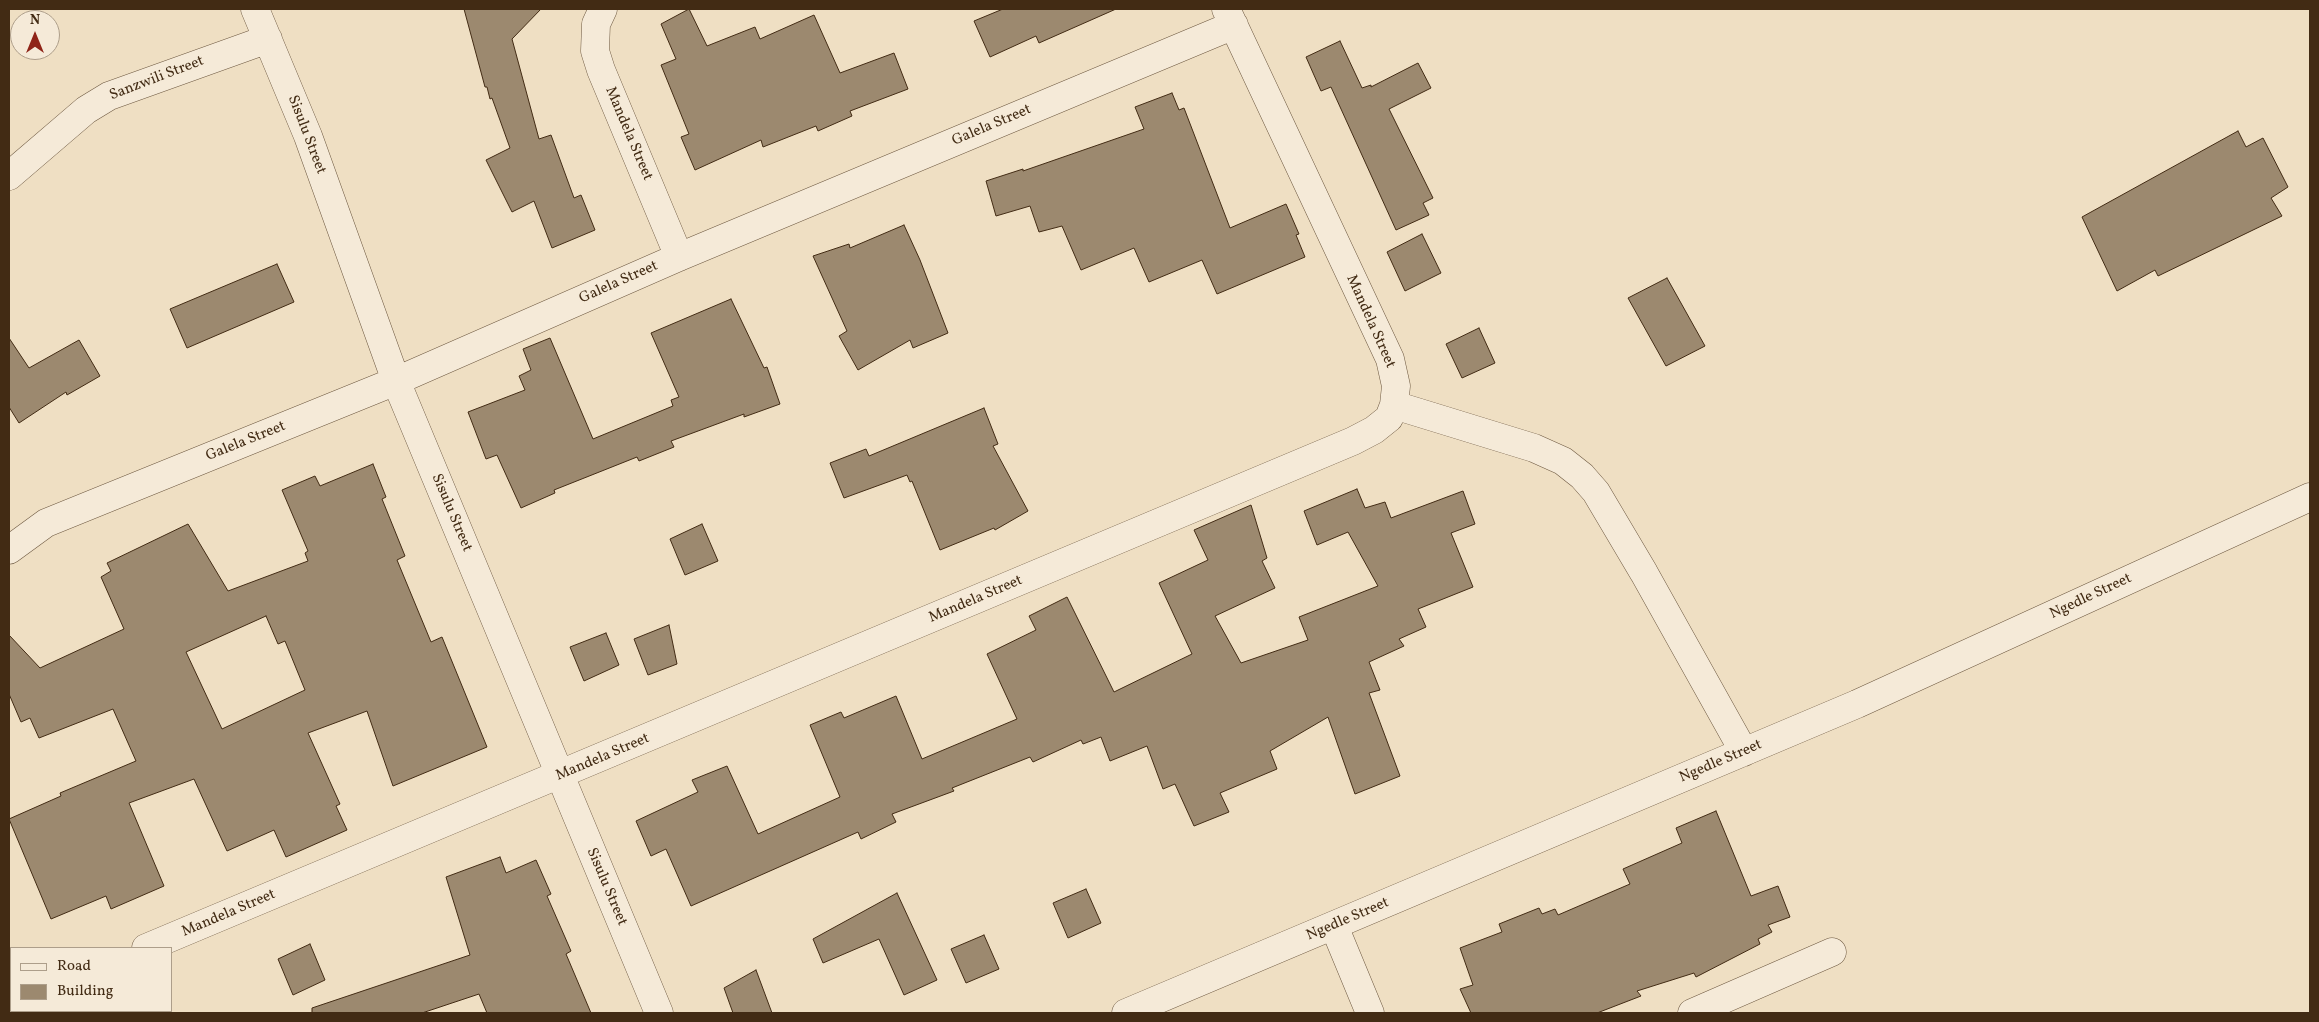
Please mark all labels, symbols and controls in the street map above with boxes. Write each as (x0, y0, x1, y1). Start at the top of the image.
north arrow (10, 10, 60, 60)
text: N (30, 11, 40, 30)
street label: Sanzwili Street (107, 53, 207, 105)
street label: Mandela Street (600, 84, 656, 184)
street label: Sisulu Street (283, 93, 329, 177)
street label: Galela Street (950, 101, 1034, 151)
street label: Galela Street (577, 258, 661, 308)
street label: Mandela Street (1341, 273, 1399, 371)
street label: Galela Street (204, 418, 288, 466)
street label: Sisulu Street (427, 471, 475, 555)
street label: Ngedle Street (2047, 570, 2135, 624)
street label: Mandela Street (926, 572, 1026, 628)
street label: Mandela Street (553, 730, 653, 786)
street label: Ngedle Street (1677, 736, 1765, 788)
street label: Sisulu Street (582, 845, 630, 929)
street label: Mandela Street (179, 886, 279, 942)
street label: Ngedle Street (1304, 894, 1392, 946)
legend (10, 947, 172, 1012)
text: Road (57, 956, 91, 977)
text: Building (57, 981, 113, 1002)

